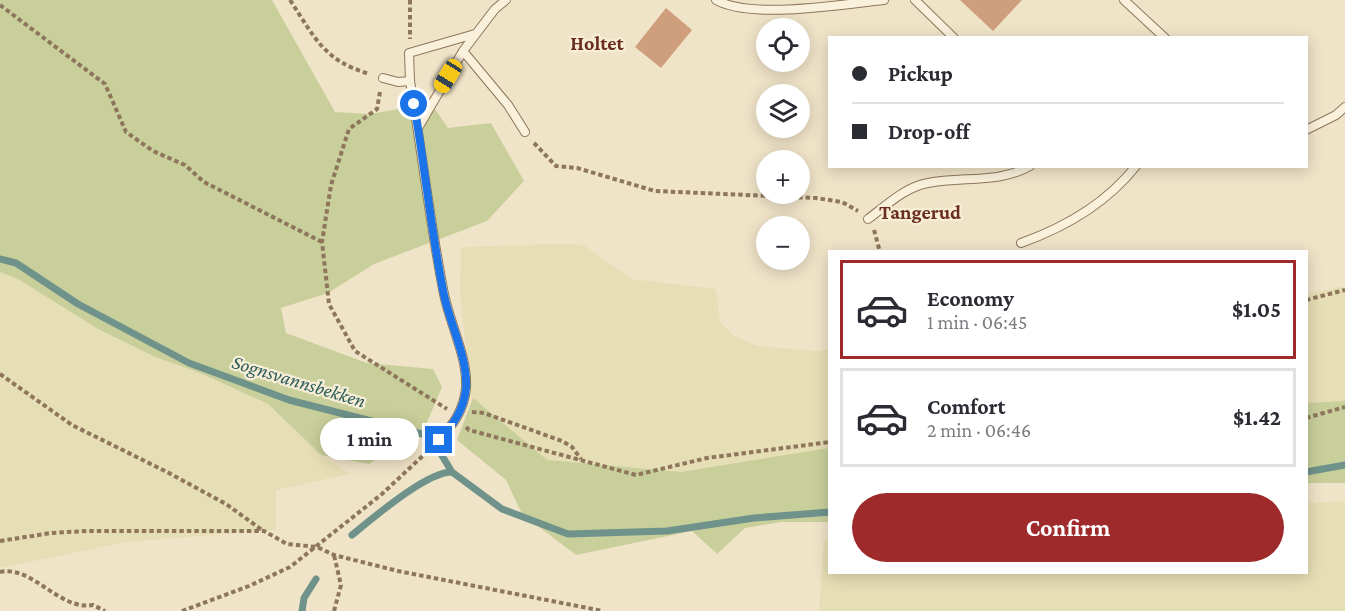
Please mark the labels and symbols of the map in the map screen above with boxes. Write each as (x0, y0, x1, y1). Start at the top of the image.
district label: Holtet (570, 32, 624, 54)
car (431, 56, 465, 96)
route start (400, 90, 427, 117)
district label: Tangerud (879, 201, 961, 223)
water label: Sognsvannsbekken (229, 350, 369, 413)
callout: 1 min (319, 419, 418, 461)
route end (425, 426, 452, 453)

